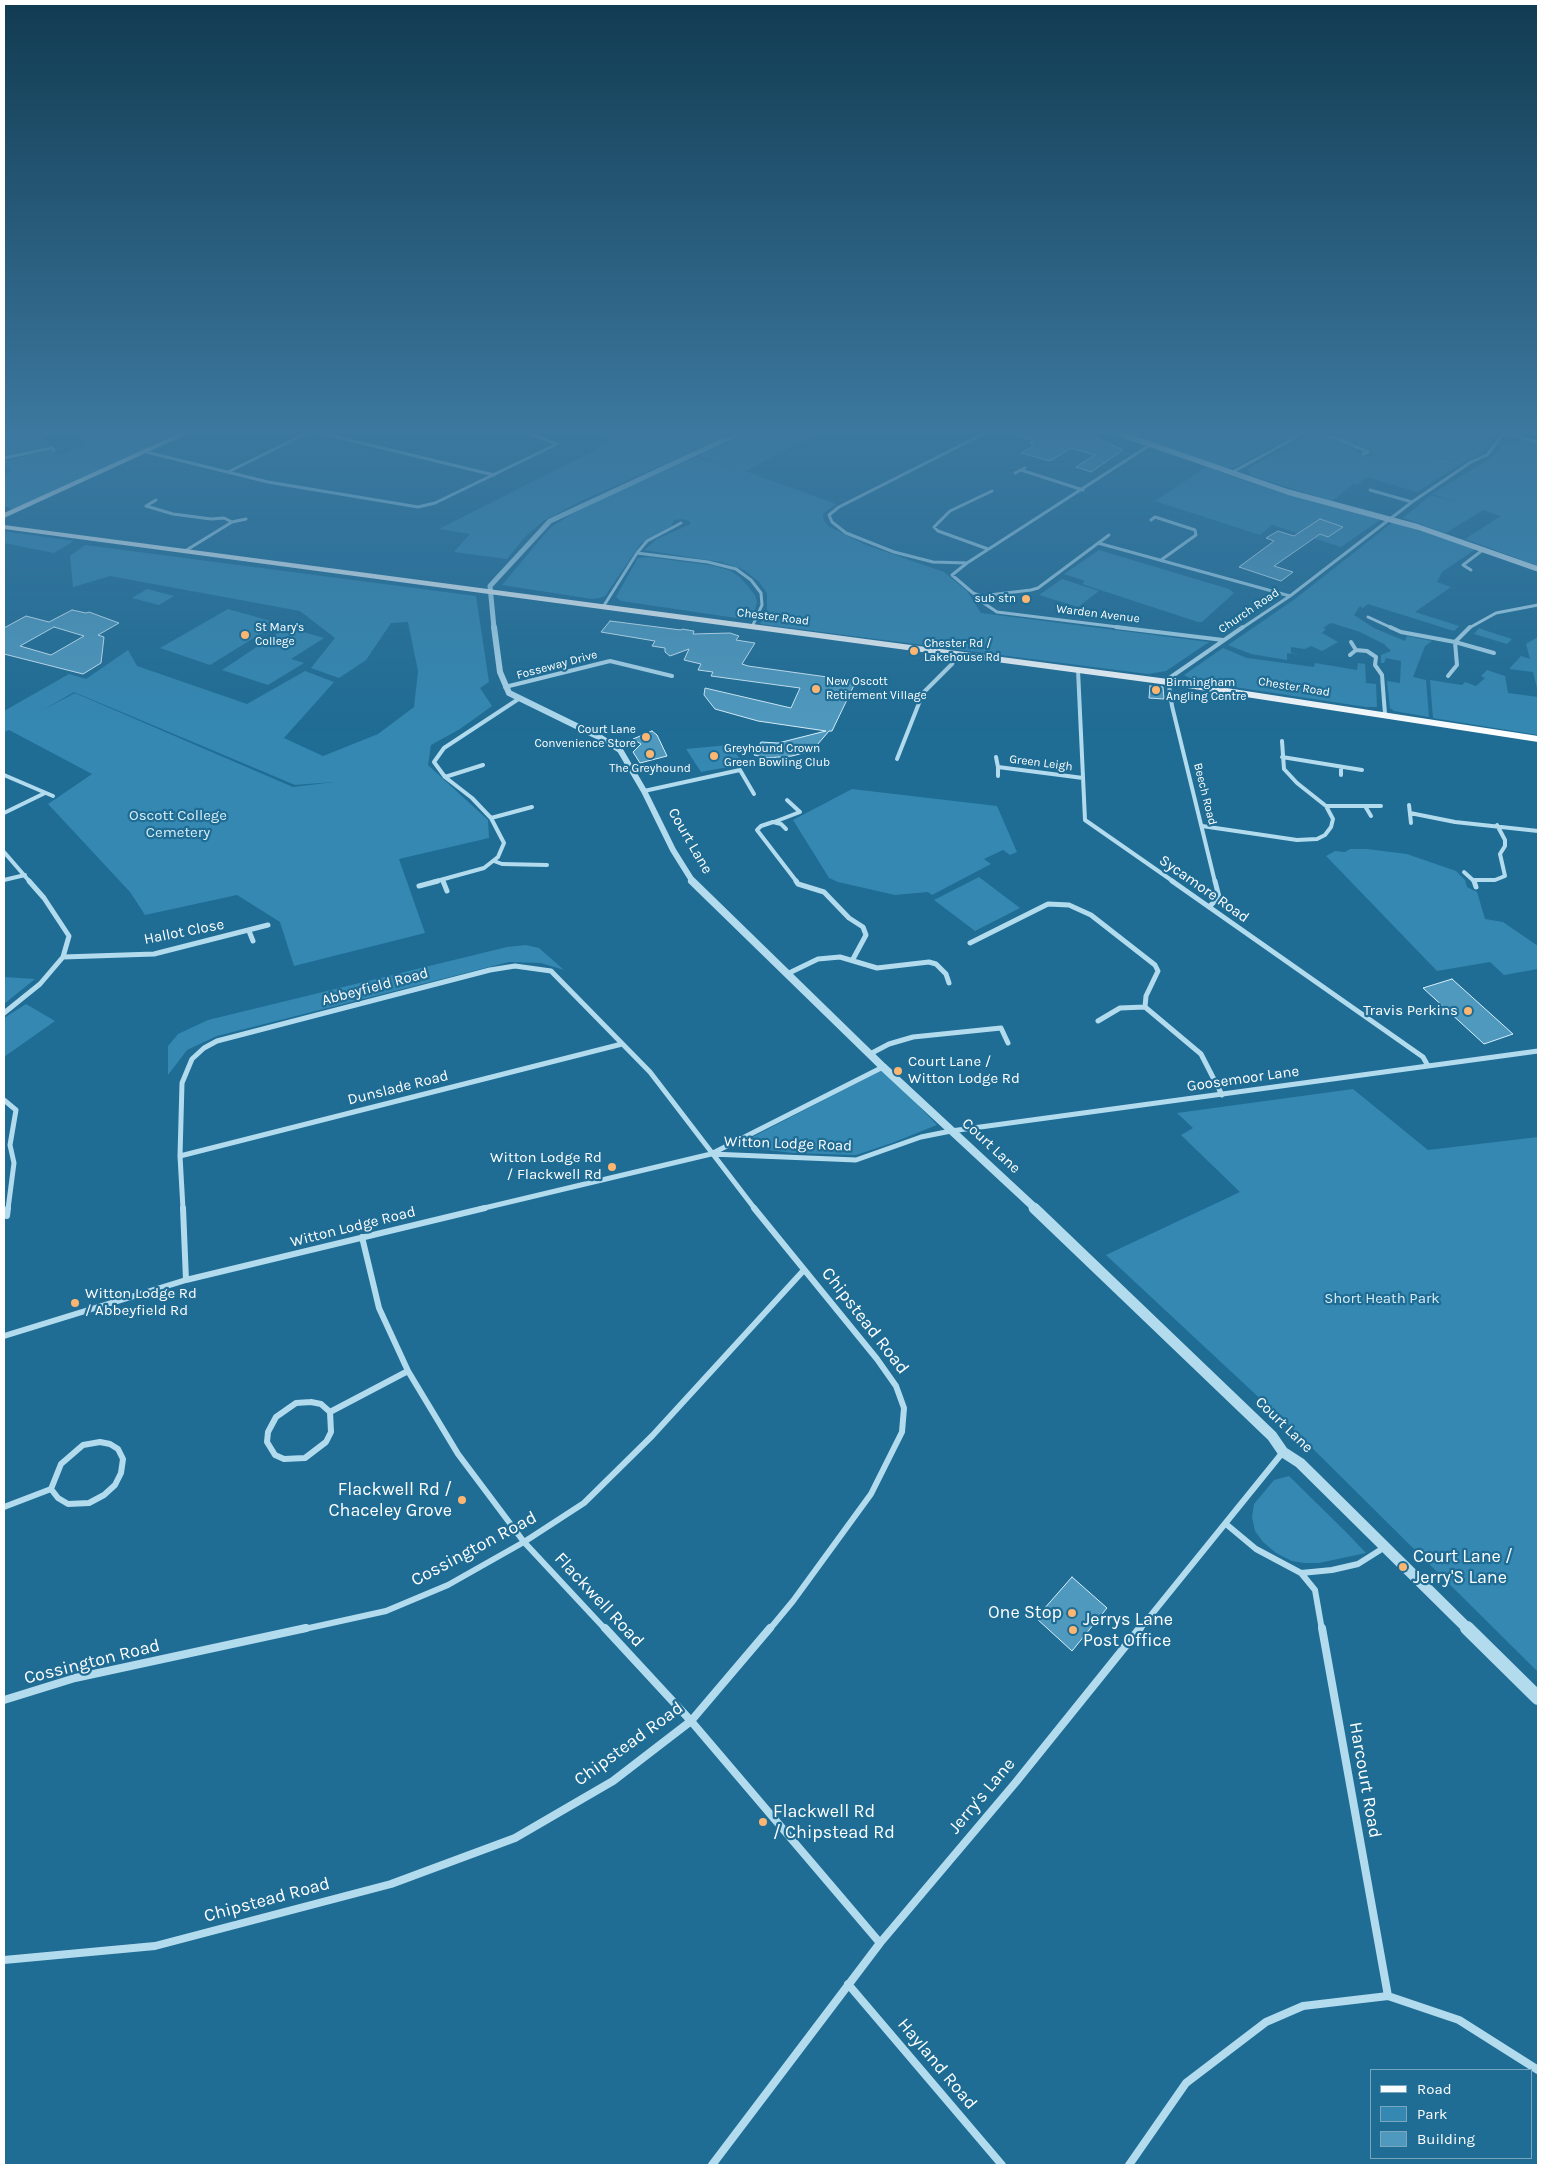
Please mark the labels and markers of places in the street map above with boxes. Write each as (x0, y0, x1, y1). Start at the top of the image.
place label: sub stn (974, 592, 1016, 606)
marker: sub stn (1020, 593, 1032, 605)
place label: St Mary's College (255, 621, 304, 649)
marker: St Mary's College (239, 629, 251, 641)
place label: Chester Rd / Lakehouse Rd (924, 637, 1000, 665)
marker: Chester Rd / Lakehouse Rd (908, 645, 920, 657)
place label: New Oscott Retirement Village (826, 675, 927, 703)
place label: Birmingham Angling Centre (1166, 676, 1246, 704)
marker: New Oscott Retirement Village (810, 683, 822, 695)
marker: Birmingham Angling Centre (1150, 684, 1162, 696)
place label: Court Lane Convenience Store (534, 723, 636, 751)
marker: Court Lane Convenience Store (640, 731, 652, 743)
place label: Greyhound Crown Green Bowling Club (724, 742, 830, 770)
marker: The Greyhound (644, 748, 656, 760)
marker: Greyhound Crown Green Bowling Club (708, 750, 720, 762)
place label: The Greyhound (609, 762, 691, 776)
place label: Travis Perkins (1363, 1002, 1458, 1020)
marker: Travis Perkins (1462, 1005, 1474, 1017)
place label: Court Lane / Witton Lodge Rd (908, 1053, 1020, 1088)
marker: Court Lane / Witton Lodge Rd (892, 1065, 904, 1077)
place label: Witton Lodge Rd / Flackwell Rd (490, 1149, 602, 1184)
marker: Witton Lodge Rd / Flackwell Rd (606, 1161, 618, 1173)
place label: Witton Lodge Rd / Abbeyfield Rd (85, 1285, 197, 1320)
marker: Witton Lodge Rd / Abbeyfield Rd (69, 1297, 81, 1309)
place label: Flackwell Rd / Chaceley Grove (329, 1479, 452, 1522)
marker: Flackwell Rd / Chaceley Grove (456, 1494, 468, 1506)
place label: Court Lane / Jerry'S Lane (1413, 1546, 1513, 1588)
marker: Court Lane / Jerry'S Lane (1397, 1561, 1409, 1573)
place label: One Stop (988, 1602, 1062, 1624)
marker: One Stop (1066, 1607, 1078, 1619)
place label: Jerrys Lane Post Office (1083, 1609, 1173, 1652)
marker: Jerrys Lane Post Office (1067, 1624, 1079, 1636)
place label: Flackwell Rd / Chipstead Rd (773, 1801, 895, 1844)
marker: Flackwell Rd / Chipstead Rd (757, 1816, 769, 1828)

